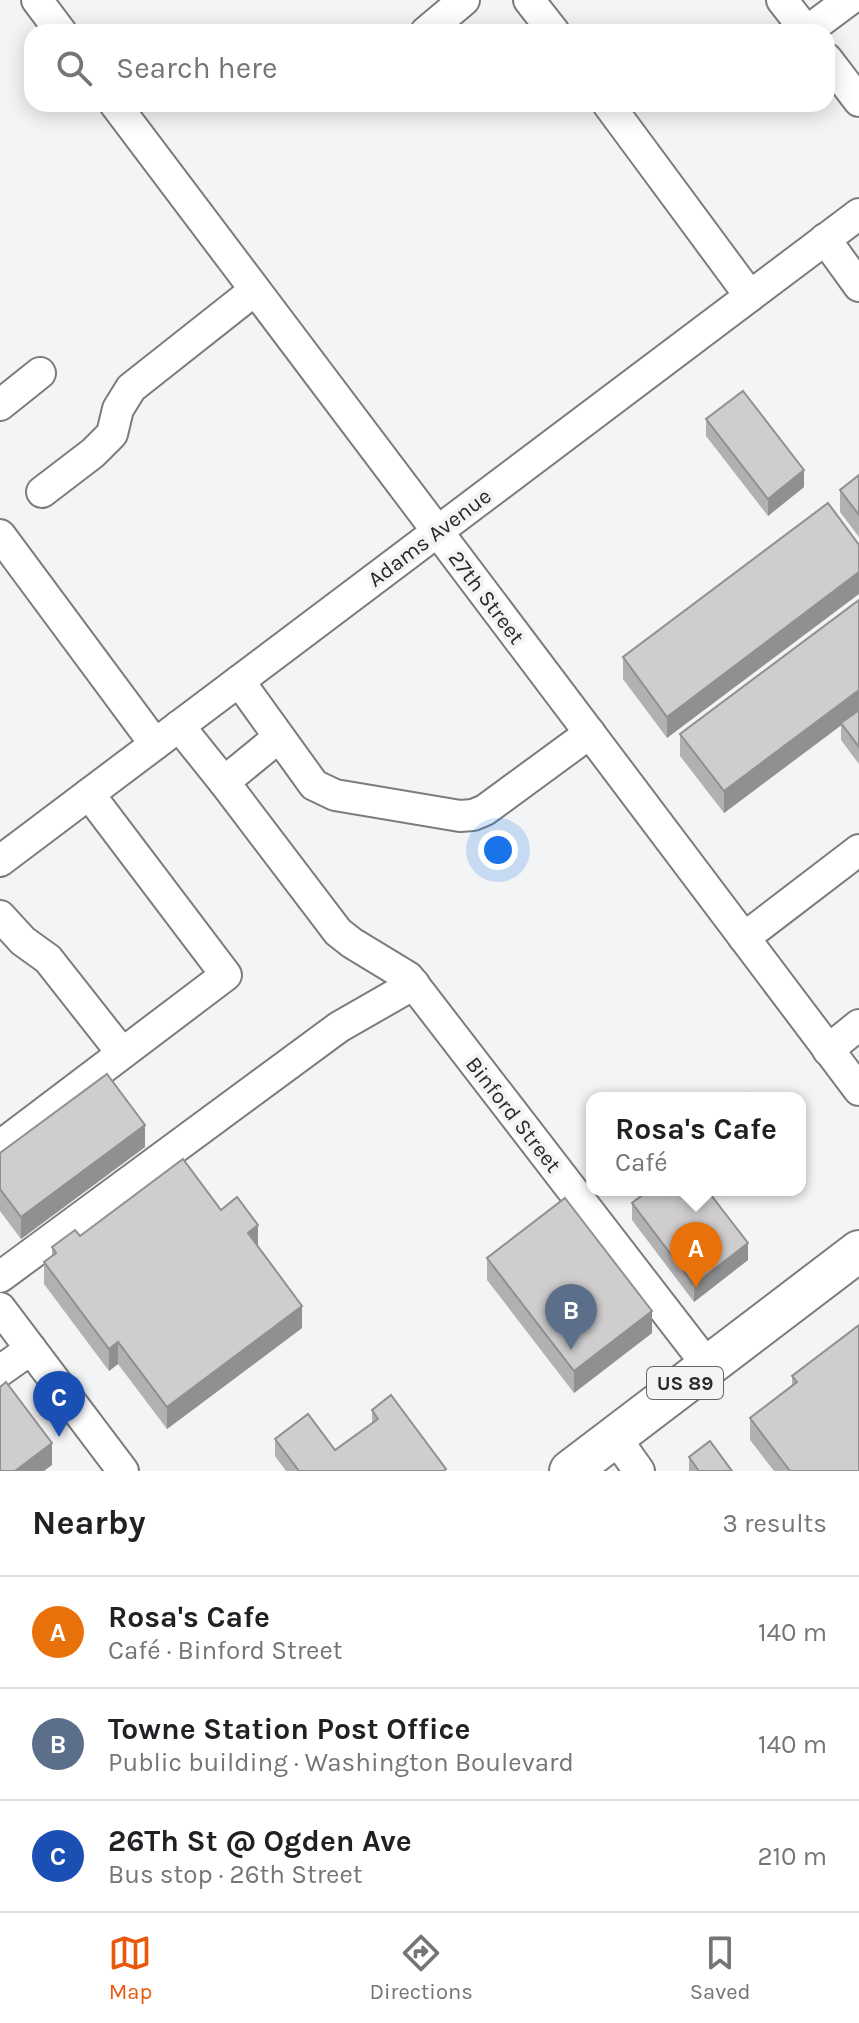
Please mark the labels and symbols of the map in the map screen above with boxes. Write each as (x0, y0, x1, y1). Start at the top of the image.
street label: Adams Avenue (363, 483, 496, 593)
street label: 27th Street (443, 546, 530, 649)
your location (478, 830, 518, 870)
street label: Binford Street (460, 1052, 566, 1178)
pin: A (670, 1222, 722, 1288)
pin: B (545, 1284, 597, 1350)
road number: US 89 (647, 1367, 723, 1399)
pin: C (33, 1371, 85, 1437)

